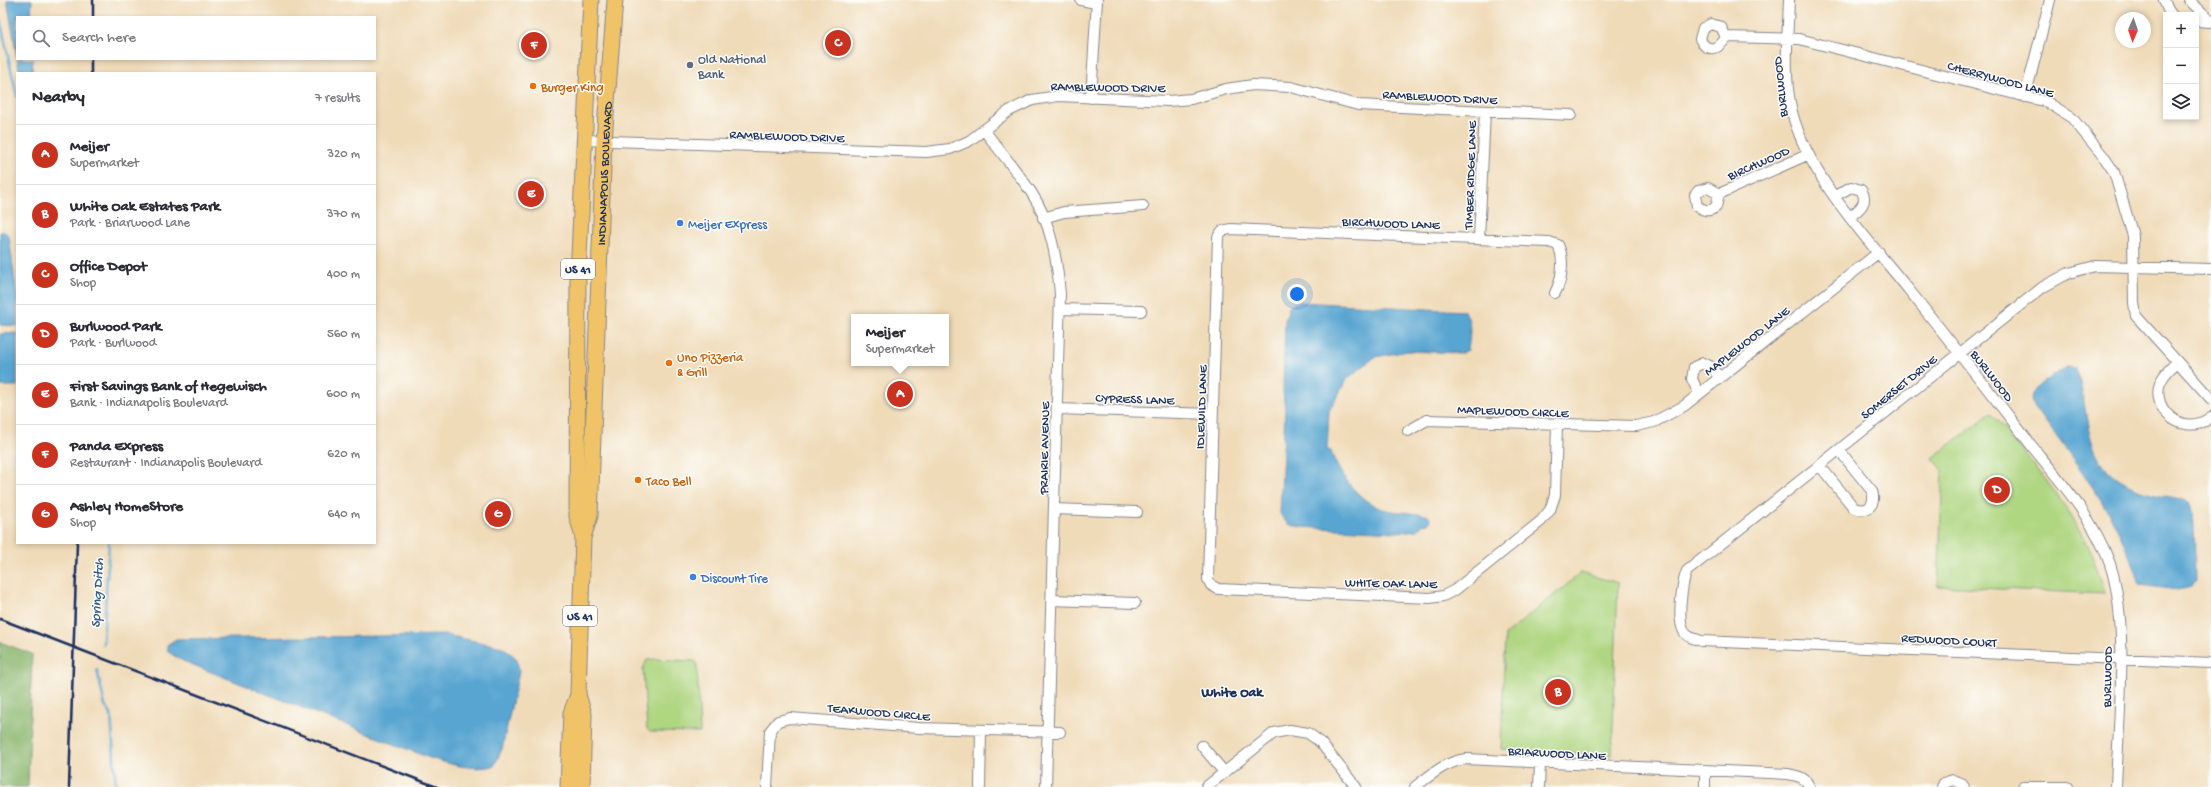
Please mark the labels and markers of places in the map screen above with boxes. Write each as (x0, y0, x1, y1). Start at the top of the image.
pin: C (825, 28, 851, 58)
pin: F (521, 30, 547, 60)
place label: Old National Bank (697, 53, 766, 83)
marker: Old National Bank (685, 60, 695, 70)
marker: Burger King (528, 81, 538, 91)
place label: Burger King (540, 81, 604, 96)
pin: E (518, 179, 544, 209)
marker: Meijer Express (675, 218, 685, 228)
place label: Meijer Express (688, 218, 768, 233)
place label: Uno Pizzeria & Grill (677, 351, 744, 381)
marker: Uno Pizzeria & Grill (664, 358, 674, 368)
pin: A (887, 379, 913, 409)
marker: Taco Bell (633, 475, 643, 485)
place label: Taco Bell (645, 475, 692, 490)
pin: D (1984, 475, 2010, 505)
pin: G (485, 499, 511, 529)
marker: Discount Tire (688, 572, 698, 582)
place label: Discount Tire (700, 572, 768, 587)
pin: B (1545, 677, 1571, 707)

